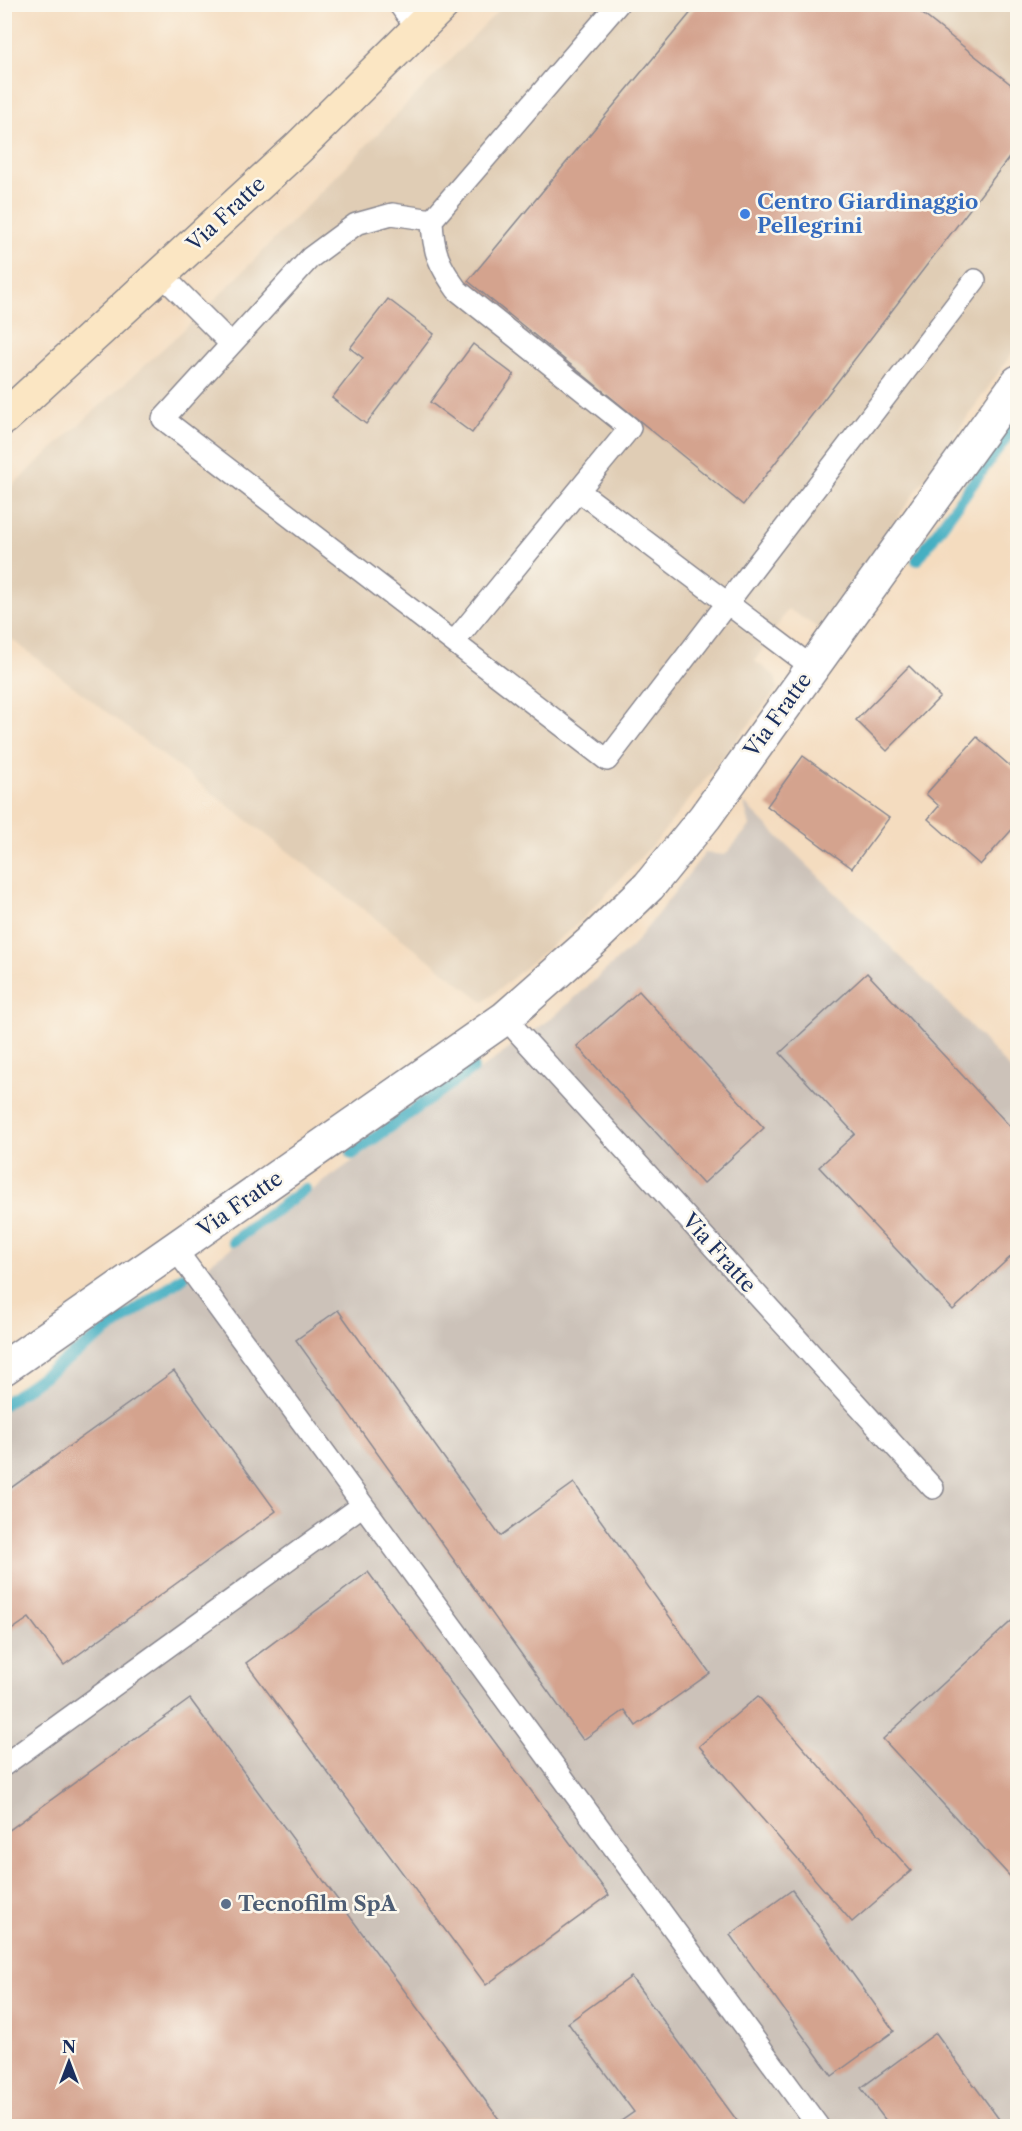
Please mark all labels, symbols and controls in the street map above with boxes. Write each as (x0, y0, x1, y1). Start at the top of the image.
street label: Via Fratte (181, 171, 270, 257)
place label: Centro Giardinaggio Pellegrini (757, 189, 978, 238)
marker: Centro Giardinaggio Pellegrini (738, 207, 752, 221)
street label: Via Fratte (738, 668, 817, 762)
street label: Via Fratte (192, 1165, 287, 1243)
street label: Via Fratte (677, 1207, 761, 1297)
place label: Tecnofilm SpA (238, 1891, 397, 1916)
marker: Tecnofilm SpA (219, 1897, 233, 1911)
north arrow (39, 2032, 99, 2092)
text: N (62, 2037, 76, 2057)

